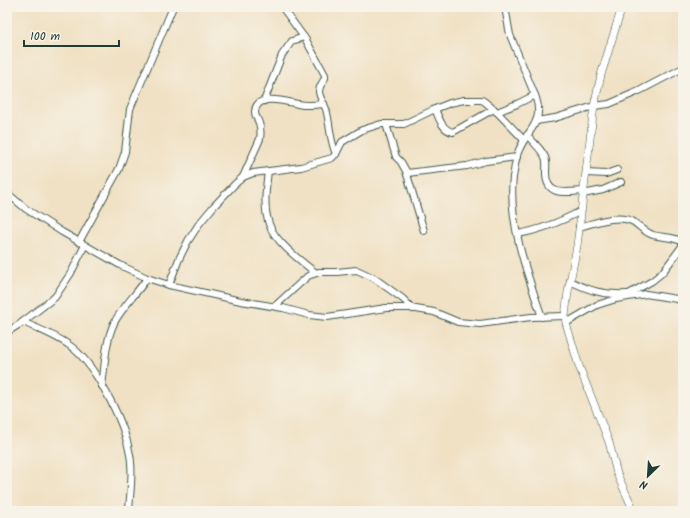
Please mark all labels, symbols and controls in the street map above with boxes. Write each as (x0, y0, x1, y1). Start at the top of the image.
scale bar (24, 22, 119, 48)
text: 100 m (30, 27, 61, 46)
north arrow (628, 456, 668, 496)
text: N (637, 475, 651, 494)

